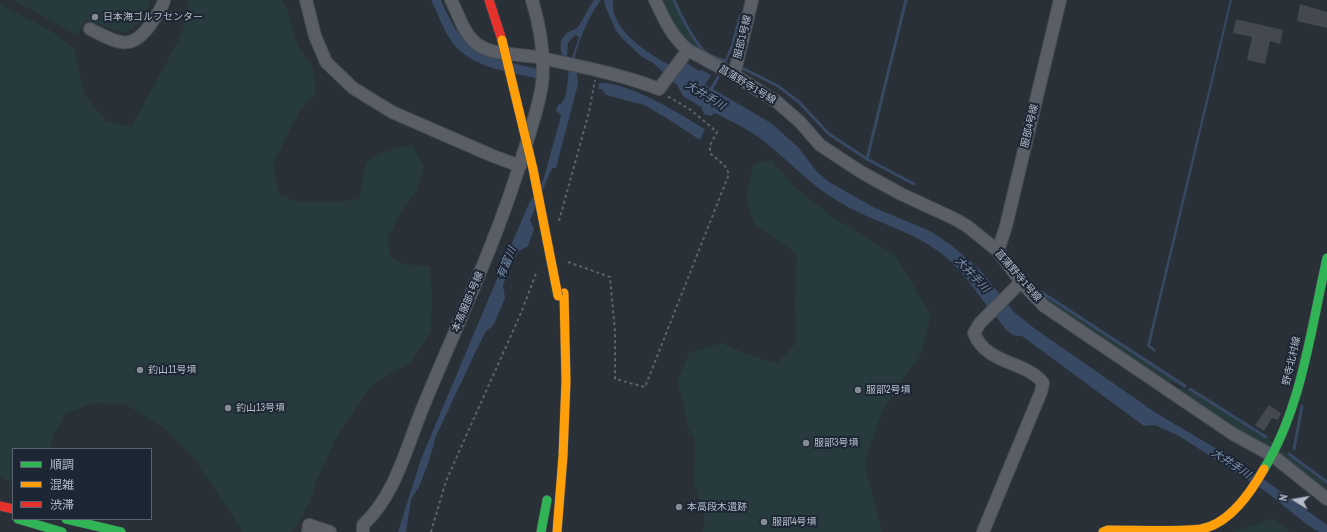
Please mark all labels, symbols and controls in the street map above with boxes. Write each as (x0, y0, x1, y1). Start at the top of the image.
place label: 日本海ゴルフセンター (103, 11, 203, 23)
marker: 日本海ゴルフセンター (90, 12, 100, 22)
street label: 服部1号線 (732, 14, 754, 60)
street label: 菖蒲野寺1号線 (716, 63, 778, 107)
water label: 大井手川 (683, 79, 727, 113)
street label: 服部4号線 (1019, 103, 1041, 149)
water label: 有富川 (494, 245, 520, 281)
street label: 菖蒲野寺1号線 (992, 248, 1044, 304)
water label: 大井手川 (952, 254, 992, 296)
street label: 本高服部1号線 (450, 270, 486, 334)
street label: 野寺北村線 (1281, 335, 1303, 387)
place label: 釣山11号墳 (148, 364, 197, 376)
marker: 釣山11号墳 (135, 365, 145, 375)
place label: 服部2号墳 (866, 384, 911, 396)
marker: 服部2号墳 (853, 385, 863, 395)
place label: 釣山13号墳 (236, 402, 285, 414)
marker: 釣山13号墳 (223, 403, 233, 413)
place label: 服部3号墳 (814, 437, 859, 449)
marker: 服部3号墳 (801, 438, 811, 448)
water label: 大井手川 (1209, 446, 1253, 482)
legend (12, 448, 152, 520)
text: 順調 (50, 457, 74, 473)
text: 混雑 (50, 477, 74, 493)
north arrow (1275, 480, 1315, 520)
text: N (1276, 493, 1291, 502)
text: 渋滞 (50, 497, 74, 513)
place label: 本高段木遺跡 (687, 501, 747, 513)
marker: 本高段木遺跡 (674, 502, 684, 512)
place label: 服部4号墳 (772, 516, 817, 528)
marker: 服部4号墳 (759, 517, 769, 527)

